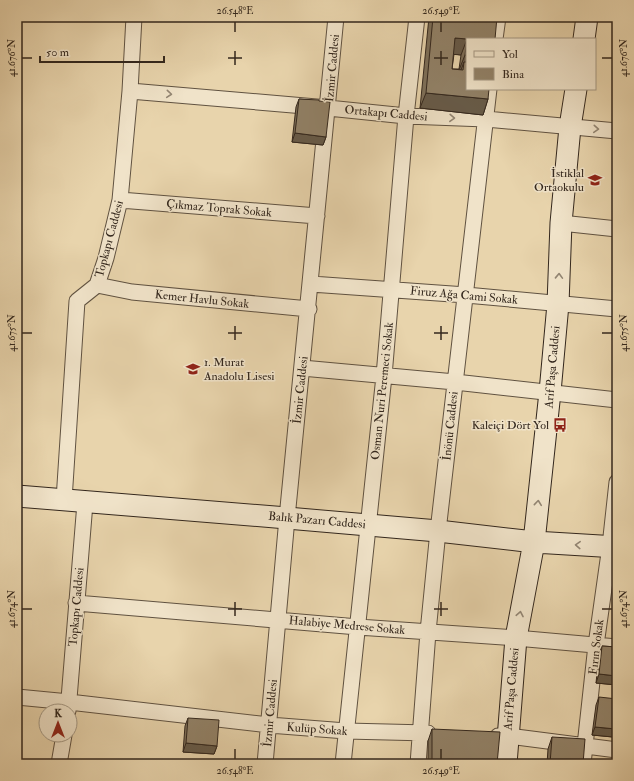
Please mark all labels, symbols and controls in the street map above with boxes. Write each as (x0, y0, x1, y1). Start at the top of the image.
text: 26.548°E (217, 5, 253, 17)
text: 26.549°E (422, 5, 460, 17)
street label: İzmir Caddesi (322, 34, 343, 103)
scale bar (40, 38, 164, 64)
legend (466, 38, 596, 90)
text: 41.676°N (6, 39, 18, 77)
text: 41.676°N (618, 39, 630, 77)
text: 50 m (46, 45, 70, 60)
text: Yol (502, 47, 518, 62)
text: Bina (502, 67, 525, 82)
one-way arrow (166, 89, 172, 98)
street label: Ortakapı Caddesi (344, 102, 428, 125)
one-way arrow (449, 114, 455, 122)
one-way arrow (593, 124, 599, 133)
place label: İstiklal Ortaokulu (534, 166, 584, 195)
school or university icon: İstiklal Ortaokulu (587, 172, 603, 188)
street label: Çıkmaz Toprak Sokak (166, 196, 273, 221)
street label: Topkapı Caddesi (92, 199, 127, 279)
one-way arrow (555, 273, 563, 279)
street label: Firuz Ağa Cami Sokak (409, 283, 519, 308)
street label: Kemer Havlu Sokak (154, 287, 250, 312)
text: 41.675°N (6, 314, 18, 352)
text: 41.675°N (618, 314, 630, 352)
street label: Osman Nuri Peremeci Sokak (368, 321, 397, 461)
street label: Arif Paşa Caddesi (541, 325, 564, 410)
place label: 1. Murat Anadolu Lisesi (203, 355, 274, 384)
street label: İzmir Caddesi (289, 355, 312, 425)
school or university icon: 1. Murat Anadolu Lisesi (185, 361, 201, 377)
street label: İnönü Caddesi (439, 391, 462, 461)
bus stop icon: Kaleiçi Dört Yol (552, 417, 568, 433)
place label: Kaleiçi Dört Yol (472, 418, 549, 433)
one-way arrow (534, 500, 543, 506)
street label: Balık Pazarı Caddesi (268, 509, 366, 532)
one-way arrow (575, 540, 581, 549)
street label: Topkapı Caddesi (66, 567, 87, 647)
text: 41.674°N (6, 590, 18, 628)
text: 41.674°N (618, 590, 630, 628)
one-way arrow (516, 611, 524, 617)
street label: Halabiye Medrese Sokak (288, 613, 406, 638)
street label: Fırın Sokak (586, 618, 607, 676)
street label: Arif Paşa Caddesi (500, 647, 523, 732)
street label: İzmir Caddesi (260, 679, 281, 748)
north arrow (38, 703, 78, 743)
text: K (54, 707, 63, 720)
street label: Kulüp Sokak (286, 720, 348, 739)
text: 26.548°E (217, 765, 253, 777)
text: 26.549°E (422, 765, 460, 777)

